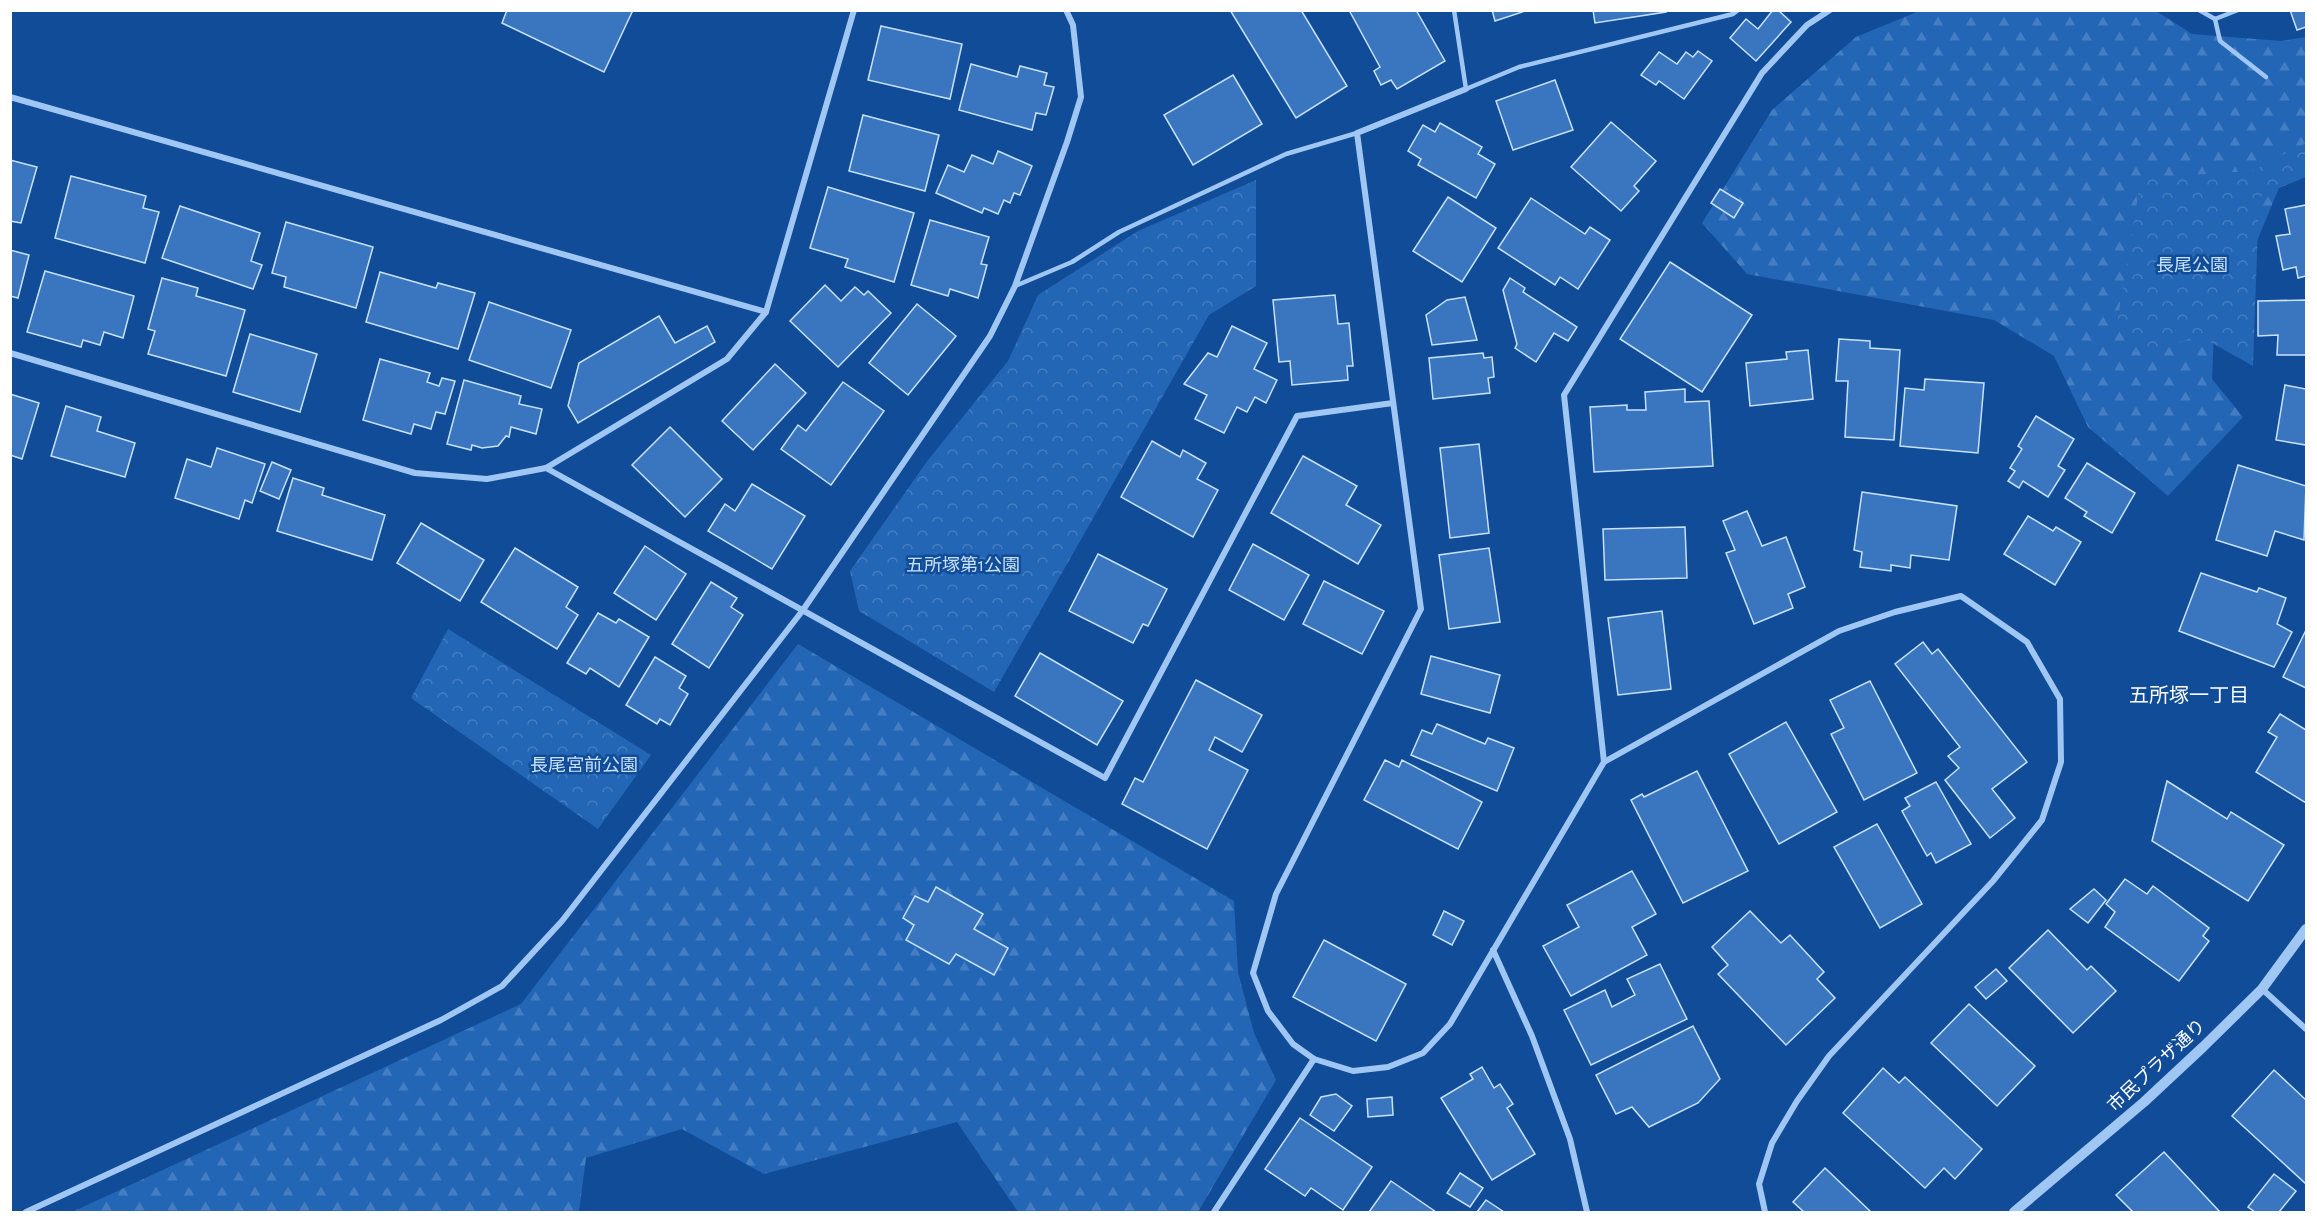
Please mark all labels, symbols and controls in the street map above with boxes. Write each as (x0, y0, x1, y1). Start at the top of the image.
park label: 長尾公園 (2156, 256, 2228, 275)
park label: 五所塚第1公園 (906, 555, 1020, 575)
district label: 五所塚一丁目 (2129, 685, 2249, 706)
park label: 長尾宮前公園 (530, 755, 638, 775)
street label: 市民プラザ通り (2104, 1016, 2209, 1116)

